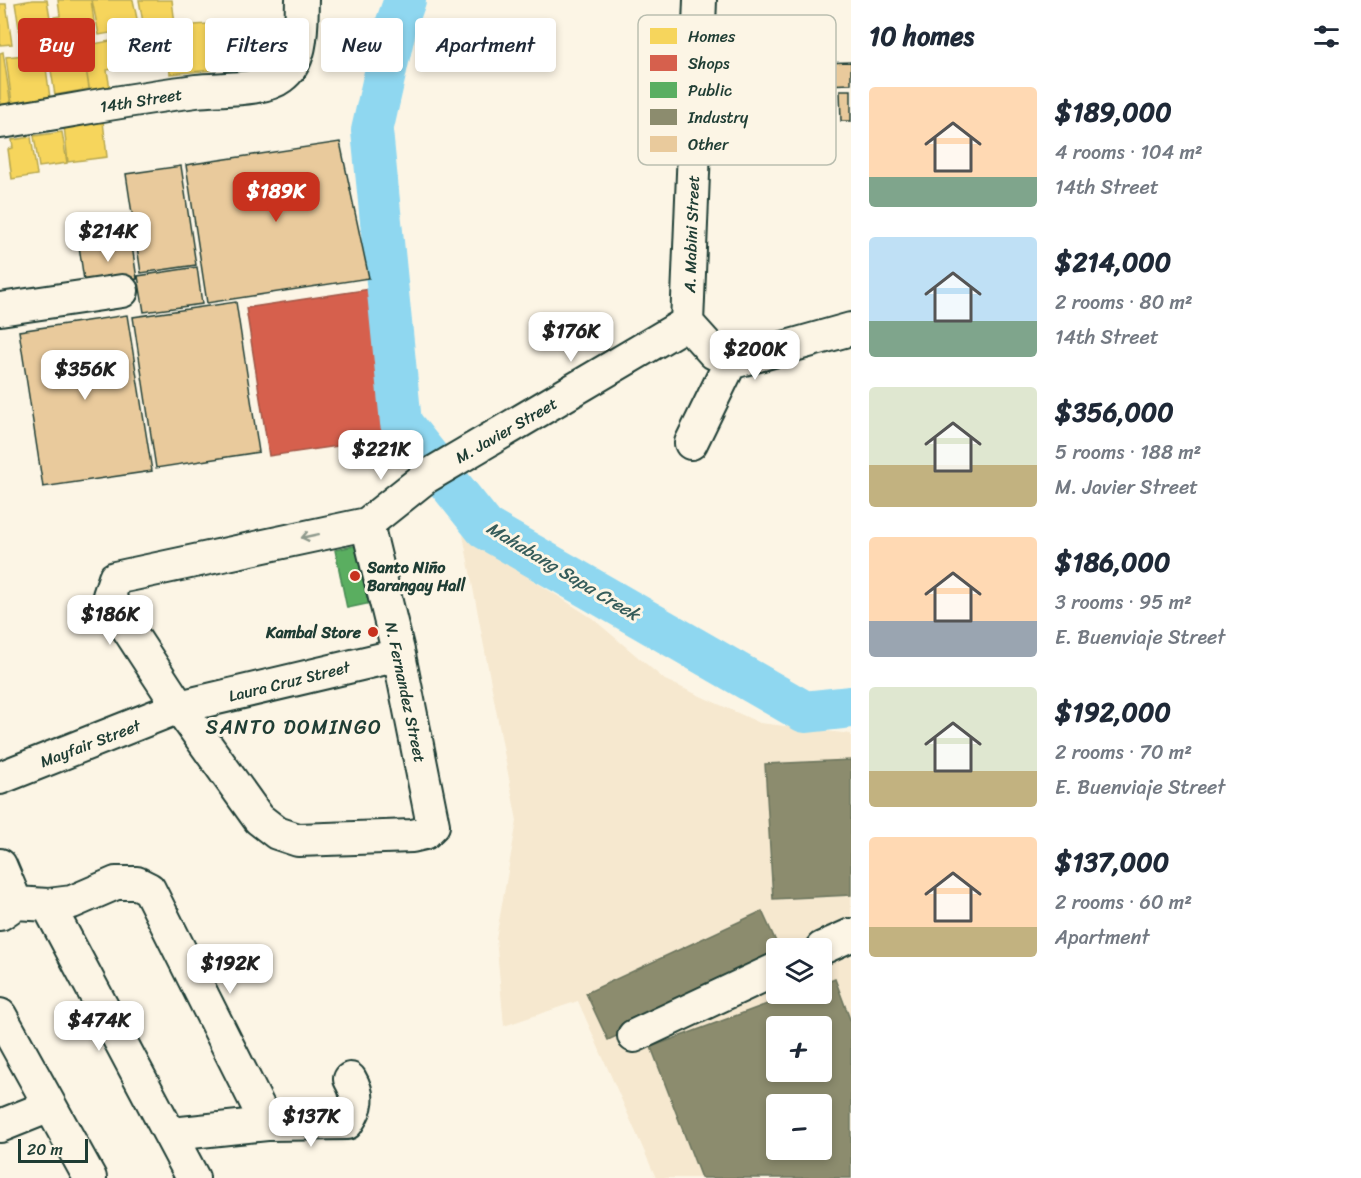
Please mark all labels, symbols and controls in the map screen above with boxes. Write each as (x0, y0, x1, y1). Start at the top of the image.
text: 10 homes (869, 13, 974, 59)
legend (638, 15, 836, 165)
chip: Buy (18, 18, 95, 72)
chip: Rent (107, 18, 193, 72)
chip: Filters (205, 18, 309, 72)
chip: New (321, 18, 403, 72)
chip: Apartment (415, 18, 556, 72)
icon: filters (1310, 20, 1343, 53)
text: Homes (688, 22, 736, 51)
text: Shops (688, 49, 730, 78)
text: Public (688, 76, 732, 105)
street label: 14th Street (98, 80, 184, 121)
text: $189,000 (1055, 89, 1172, 135)
text: Industry (687, 103, 749, 132)
icon: home (917, 111, 989, 183)
text: Other (688, 130, 730, 159)
text: 4 rooms · 104 m² (1055, 135, 1203, 170)
text: 14th Street (1055, 170, 1159, 205)
pin: $189K (234, 172, 318, 223)
text: $189K (247, 174, 305, 209)
street label: A. Mabini Street (675, 175, 708, 294)
pin: $214K (66, 212, 150, 263)
text: $214K (79, 214, 137, 249)
text: $214,000 (1055, 239, 1171, 285)
icon: home (917, 261, 989, 333)
text: 2 rooms · 80 m² (1055, 285, 1193, 320)
pin: $176K (529, 312, 613, 363)
text: $176K (543, 314, 599, 349)
text: 14th Street (1055, 320, 1159, 355)
pin: $200K (713, 330, 797, 381)
text: $200K (724, 332, 786, 367)
pin: $356K (43, 350, 127, 401)
text: $356K (55, 352, 115, 387)
street label: M. Javier Street (449, 389, 563, 472)
text: $356,000 (1055, 389, 1174, 435)
icon: home (917, 411, 989, 483)
pin: $221K (339, 430, 423, 481)
text: $221K (352, 432, 410, 467)
text: 5 rooms · 188 m² (1055, 435, 1201, 470)
text: M. Javier Street (1055, 470, 1198, 505)
water label: Mahabang Sapa Creek (480, 512, 648, 631)
one-way arrow (301, 531, 320, 543)
text: $186,000 (1055, 539, 1170, 585)
place label: Santo Niño Barangay Hall (366, 553, 467, 600)
icon: home (917, 561, 989, 633)
marker: Santo Niño Barangay Hall (348, 569, 362, 583)
text: 3 rooms · 95 m² (1055, 585, 1192, 620)
pin: $186K (68, 595, 152, 646)
text: $186K (81, 597, 139, 632)
place label: Kambal Store (265, 618, 362, 647)
street label: N. Fernandez Street (376, 619, 435, 765)
text: E. Buenviaje Street (1055, 620, 1225, 655)
marker: Kambal Store (366, 625, 380, 639)
street label: Laura Cruz Street (225, 652, 353, 711)
text: $192,000 (1055, 689, 1171, 735)
district label: SANTO DOMINGO (206, 710, 382, 745)
street label: Mayfair Street (35, 711, 145, 776)
icon: home (917, 711, 989, 783)
text: 2 rooms · 70 m² (1055, 735, 1192, 770)
text: E. Buenviaje Street (1055, 770, 1225, 805)
text: $137,000 (1055, 839, 1169, 885)
icon: home (917, 861, 989, 933)
text: 2 rooms · 60 m² (1055, 885, 1192, 920)
text: Apartment (1055, 920, 1149, 955)
map controls (766, 938, 832, 1160)
button: layers (766, 938, 832, 1004)
pin: $192K (188, 944, 272, 995)
text: $192K (201, 946, 259, 981)
pin: $474K (57, 1001, 141, 1052)
text: $474K (68, 1003, 130, 1038)
button: + (766, 1016, 832, 1082)
button: − (766, 1094, 832, 1160)
pin: $137K (269, 1097, 353, 1148)
text: $137K (283, 1099, 339, 1134)
text: 20 m (27, 1135, 63, 1164)
scale bar (18, 1136, 88, 1164)

